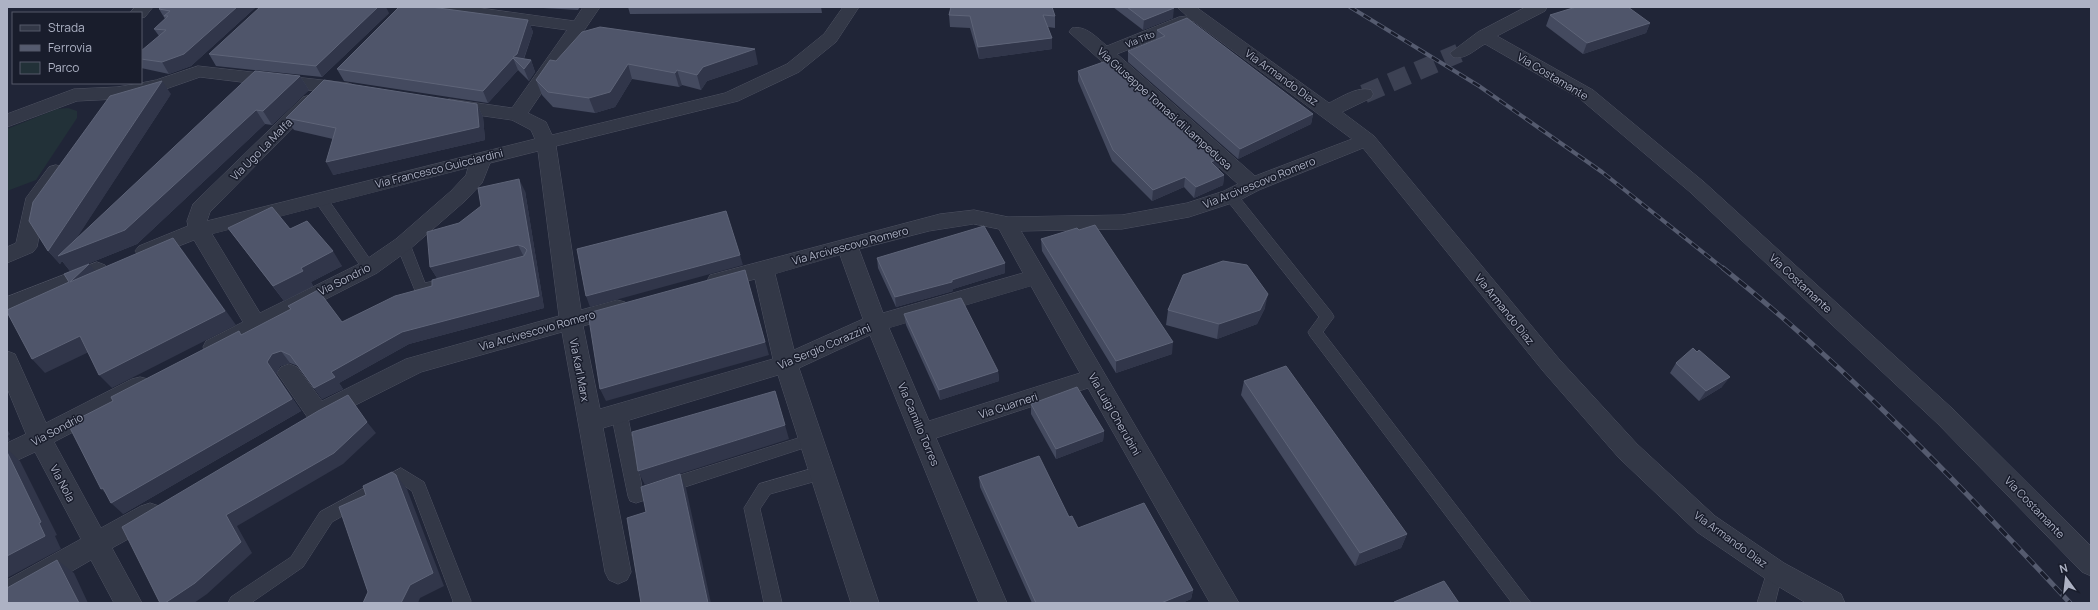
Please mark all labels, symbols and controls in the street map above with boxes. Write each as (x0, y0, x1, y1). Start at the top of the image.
legend (12, 12, 142, 84)
text: Strada (48, 19, 85, 36)
street label: Via Tito (1123, 27, 1157, 51)
text: Ferrovia (48, 39, 92, 56)
street label: Via Giuseppe Tomasi di Lampedusa (1094, 43, 1236, 173)
street label: Via Armando Diaz (1242, 45, 1322, 109)
street label: Via Costamante (1515, 49, 1592, 103)
text: Parco (48, 59, 79, 76)
street label: Via Ugo La Malfa (227, 115, 295, 183)
street label: Via Francesco Guicciardini (373, 145, 505, 191)
street label: Via Arcivescovo Romero (1201, 152, 1318, 211)
street label: Via Arcivescovo Romero (790, 222, 910, 268)
street label: Via Costamante (1766, 250, 1836, 316)
street label: Via Sondrio (315, 259, 373, 299)
street label: Via Armando Diaz (1472, 270, 1538, 348)
street label: Via Arcivescovo Romero (477, 306, 597, 354)
street label: Via Sergio Corazzini (775, 320, 873, 372)
street label: Via Karl Marx (567, 337, 593, 403)
street label: Via Luigi Cherubini (1085, 370, 1145, 458)
street label: Via Camillo Torres (895, 380, 943, 468)
street label: Via Guarneri (977, 388, 1039, 422)
street label: Via Sondrio (28, 409, 86, 449)
street label: Via Nola (47, 462, 79, 504)
street label: Via Costamante (2002, 473, 2069, 542)
street label: Via Armando Diaz (1691, 507, 1771, 571)
north arrow (2046, 558, 2086, 598)
text: N (2058, 560, 2069, 576)

